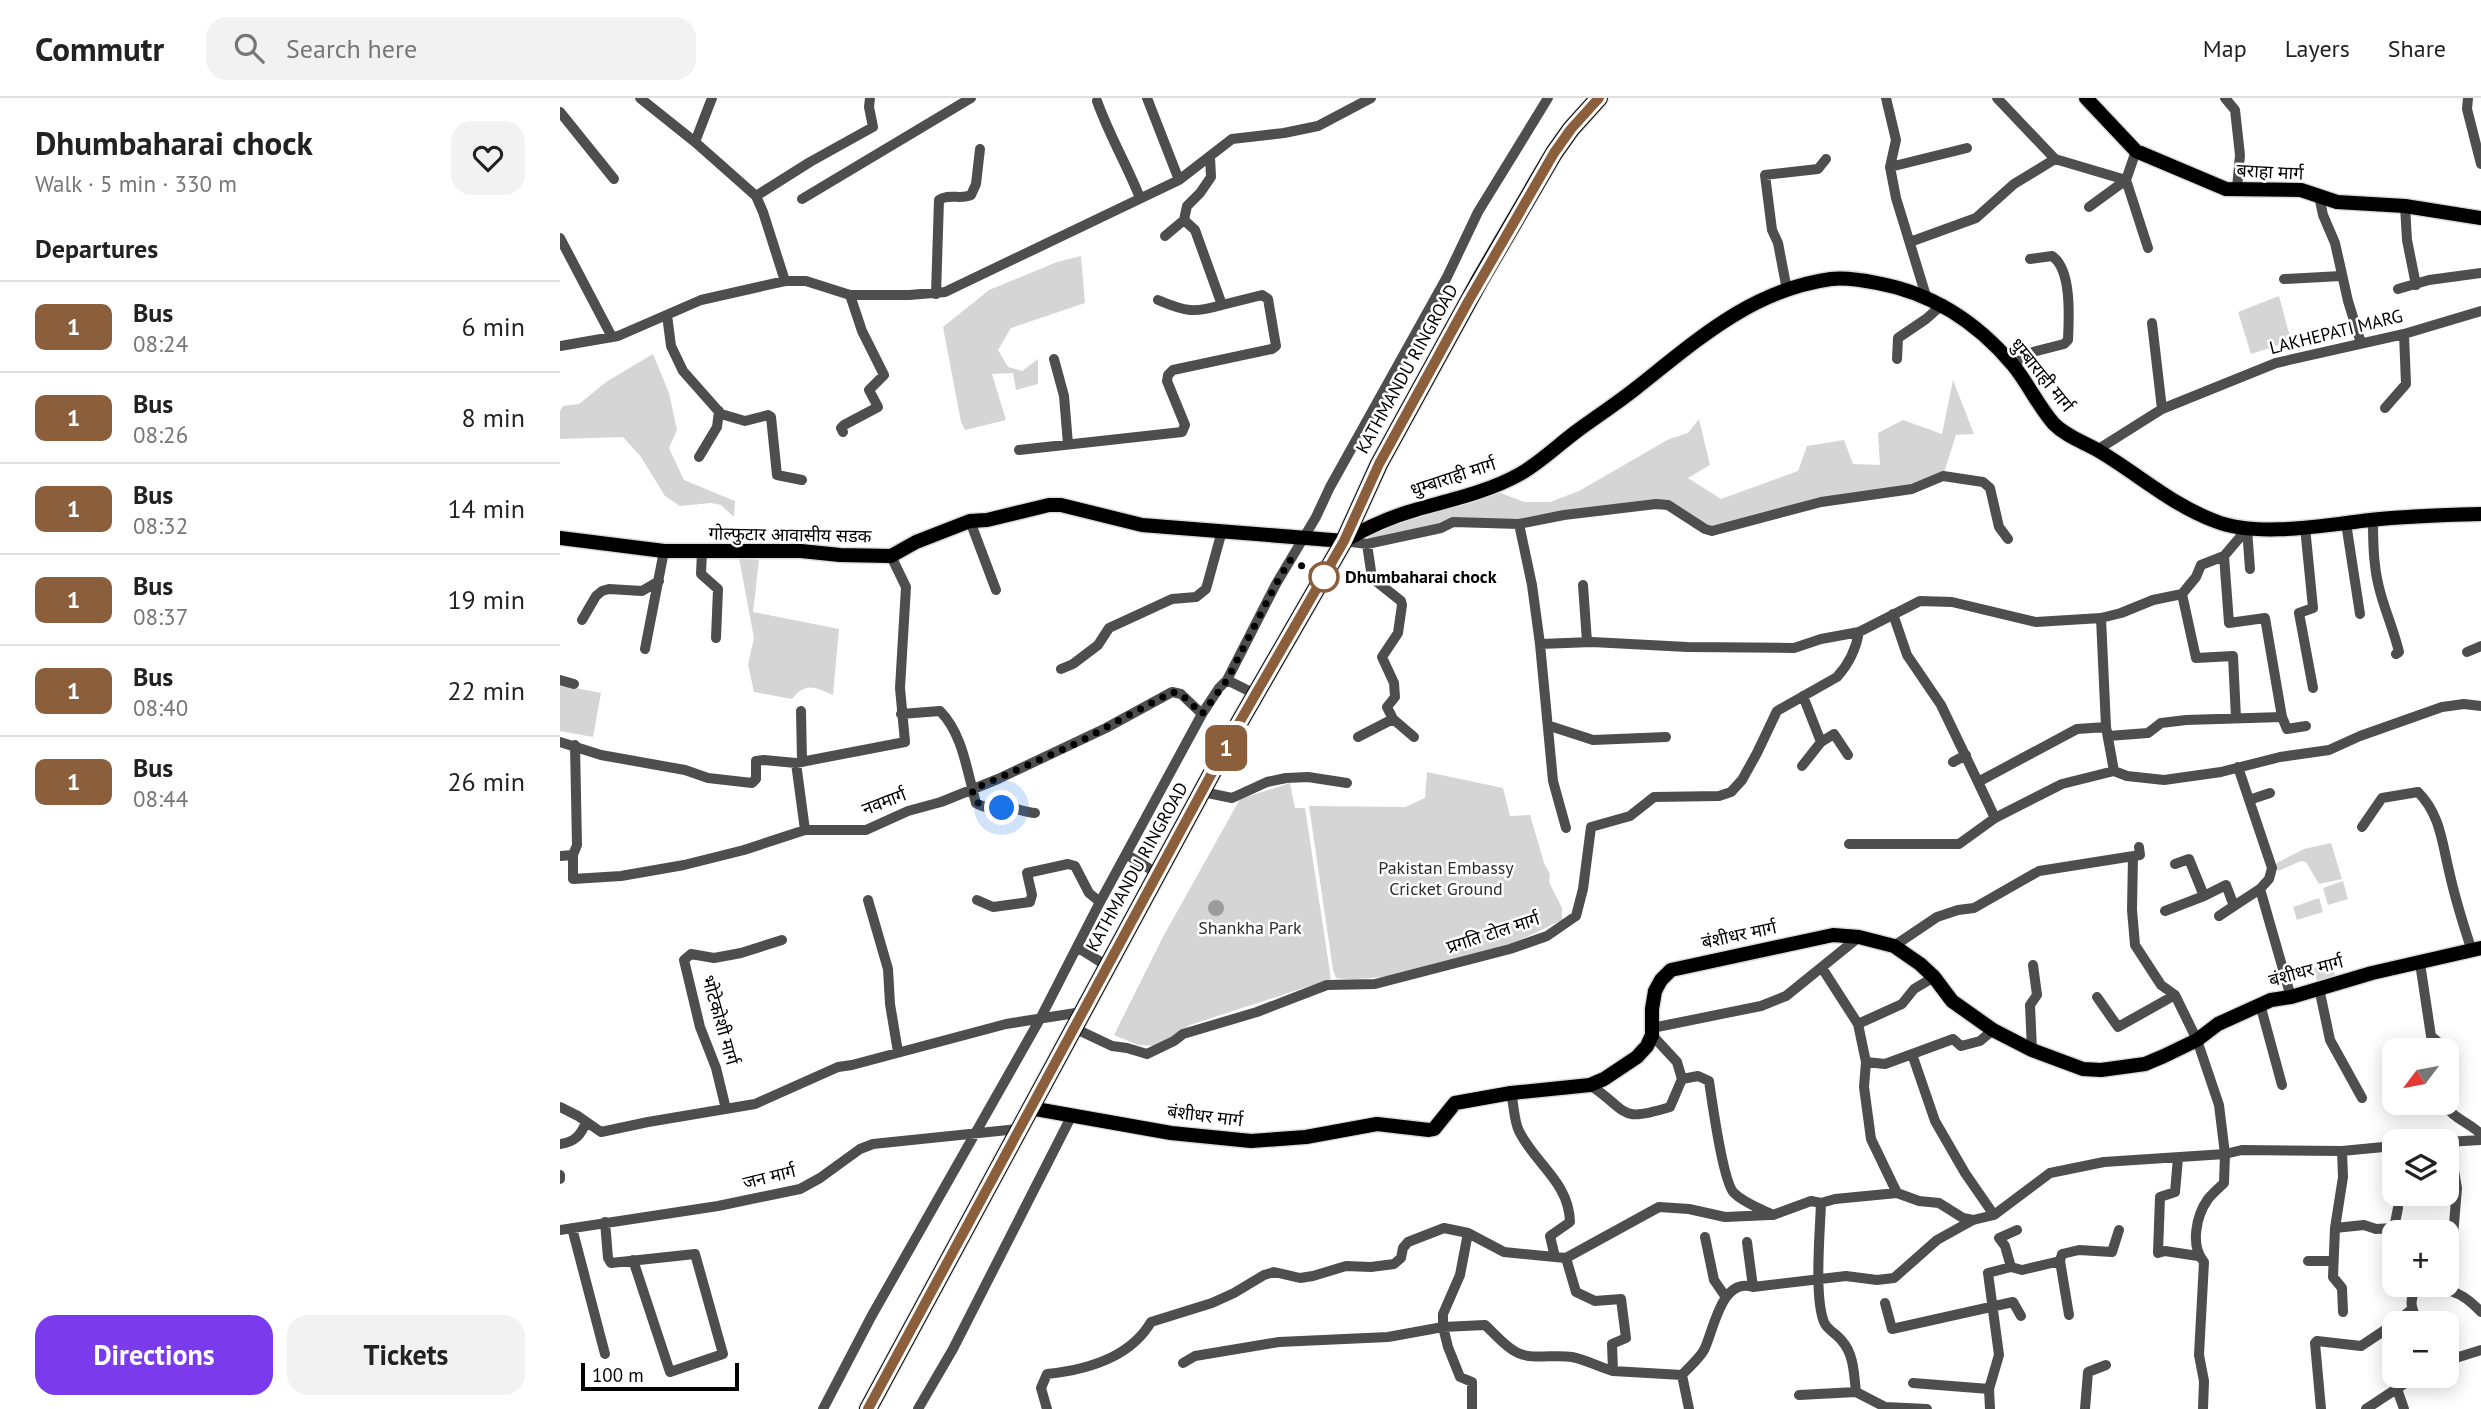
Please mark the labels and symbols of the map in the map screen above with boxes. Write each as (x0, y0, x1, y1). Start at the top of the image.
street label: बराहा मार्ग (2236, 158, 2305, 185)
street label: KATHMANDU RINGROAD (1350, 280, 1463, 458)
street label: LAKHEPATI MARG (2267, 304, 2405, 359)
street label: धुम्बाराही मार्ग (2005, 333, 2080, 418)
street label: धुम्बाराही मार्ग (1407, 452, 1500, 502)
street label: गोल्फुटार आवासीय सडक (708, 522, 873, 548)
marker: Dhumbaharai chock (1309, 562, 1339, 592)
place label: Dhumbaharai chock (1345, 565, 1497, 588)
line badge: 1 (1203, 725, 1249, 771)
street label: KATHMANDU RINGROAD (1080, 778, 1193, 956)
street label: नवमार्ग (858, 782, 910, 820)
your location (984, 790, 1019, 825)
park label: Pakistan Embassy Cricket Ground (1378, 856, 1514, 900)
street label: प्रगति टोल मार्ग (1443, 906, 1543, 958)
street label: बंशीधर मार्ग (1699, 915, 1779, 954)
park label: Shankha Park (1198, 916, 1302, 939)
street label: बंशीधर मार्ग (2266, 949, 2347, 991)
street label: भोटेकोशी मार्ग (697, 972, 745, 1068)
north arrow (2382, 1038, 2459, 1115)
street label: बंशीधर मार्ग (1166, 1099, 1245, 1132)
street label: जन मार्ग (740, 1159, 799, 1194)
scale bar (581, 1360, 738, 1392)

